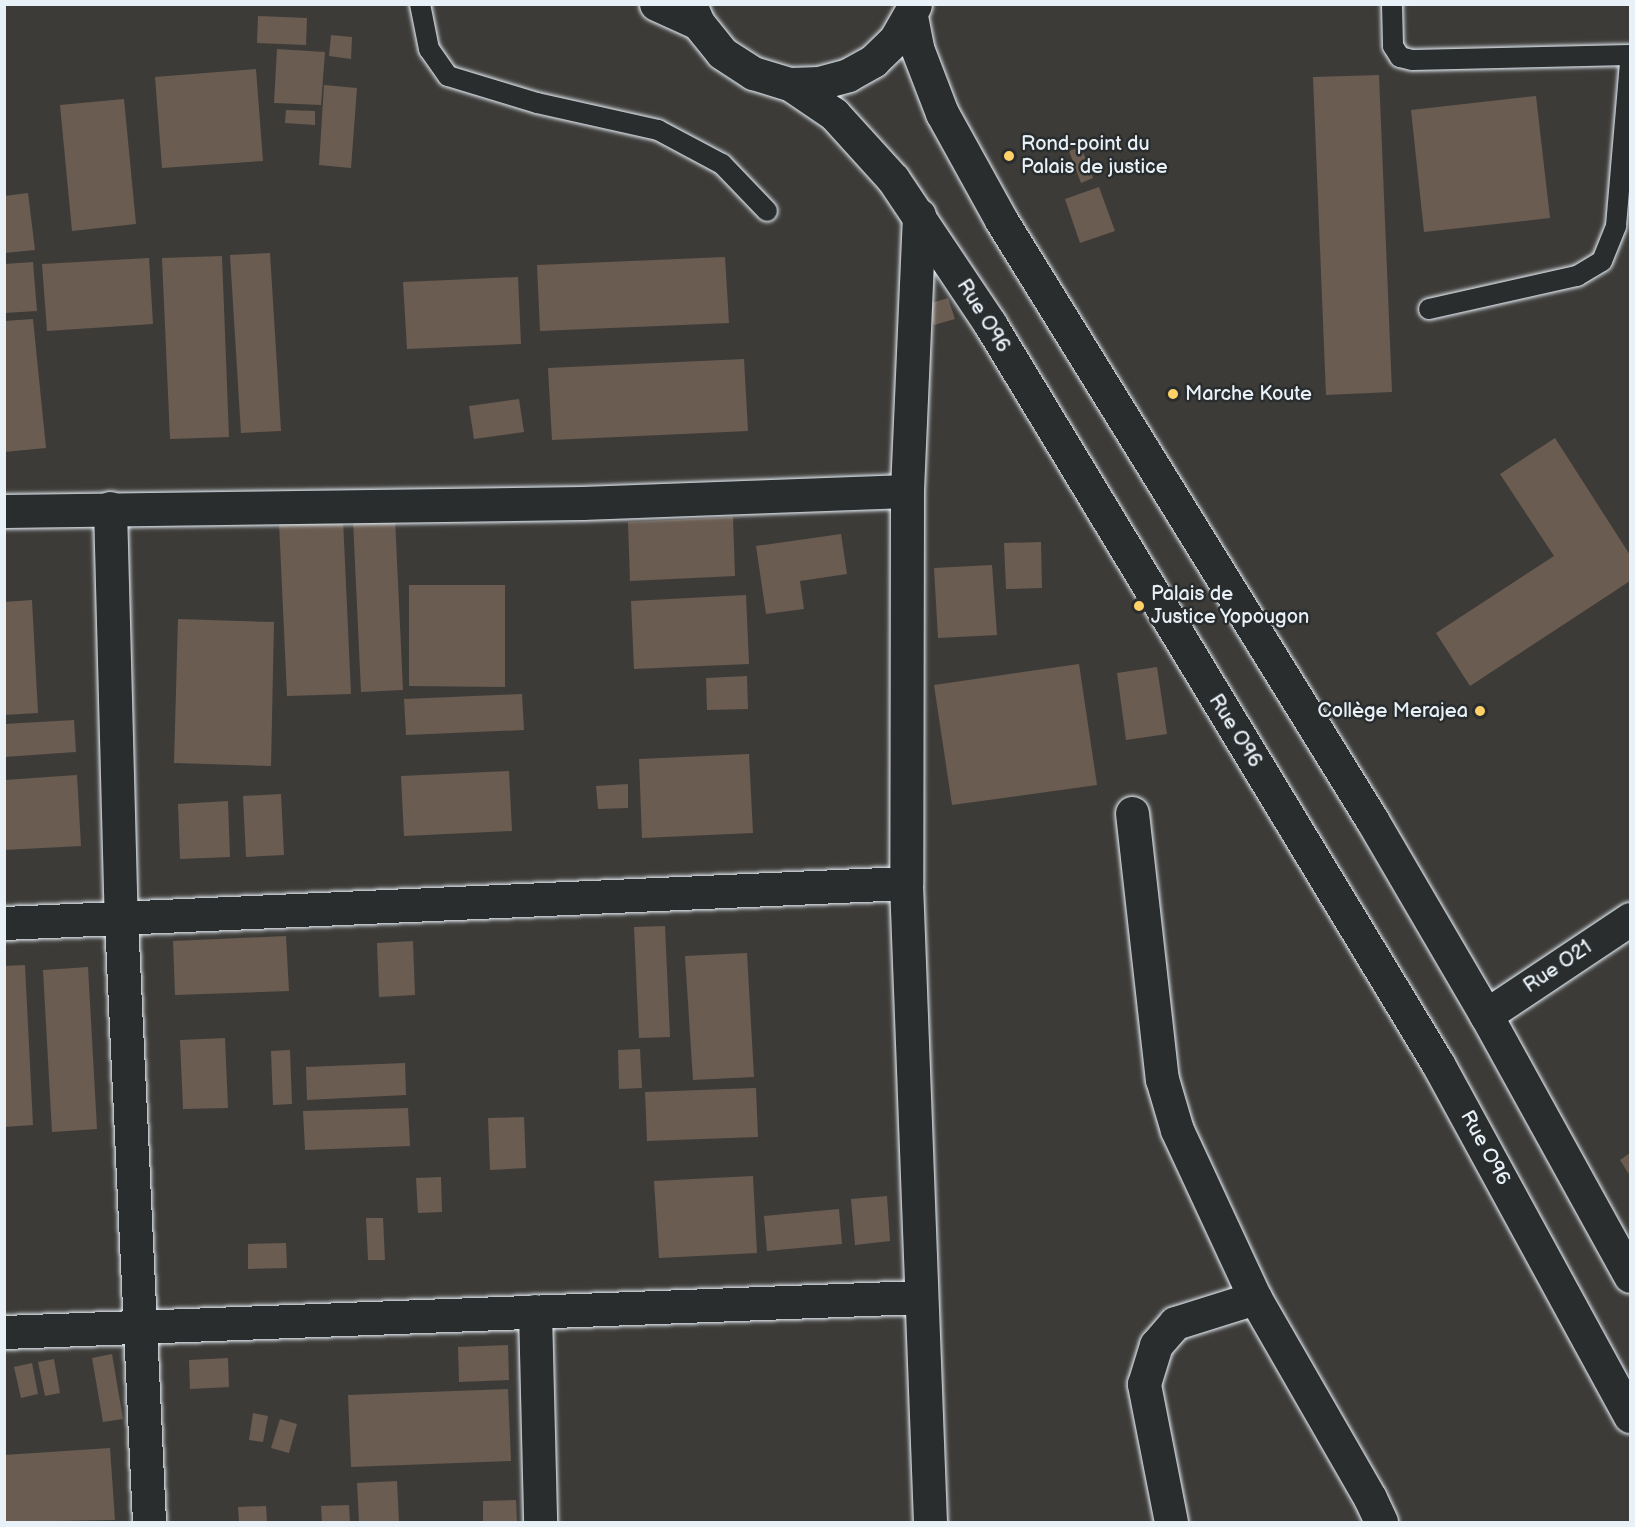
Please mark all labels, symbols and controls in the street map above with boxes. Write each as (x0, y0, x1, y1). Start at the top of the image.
place label: Rond-point du Palais de justice (1021, 132, 1168, 179)
marker: Rond-point du Palais de justice (1002, 149, 1016, 163)
street label: Rue O96 (951, 275, 1015, 357)
place label: Marche Koute (1185, 382, 1312, 406)
marker: Marche Koute (1166, 387, 1180, 401)
place label: Palais de Justice Yopougon (1151, 582, 1311, 629)
marker: Palais de Justice Yopougon (1132, 599, 1146, 613)
street label: Rue O96 (1203, 690, 1267, 772)
place label: Collège Merajea (1318, 699, 1468, 723)
marker: Collège Merajea (1473, 704, 1487, 718)
street label: Rue O21 (1519, 935, 1597, 999)
street label: Rue O96 (1455, 1106, 1515, 1190)

